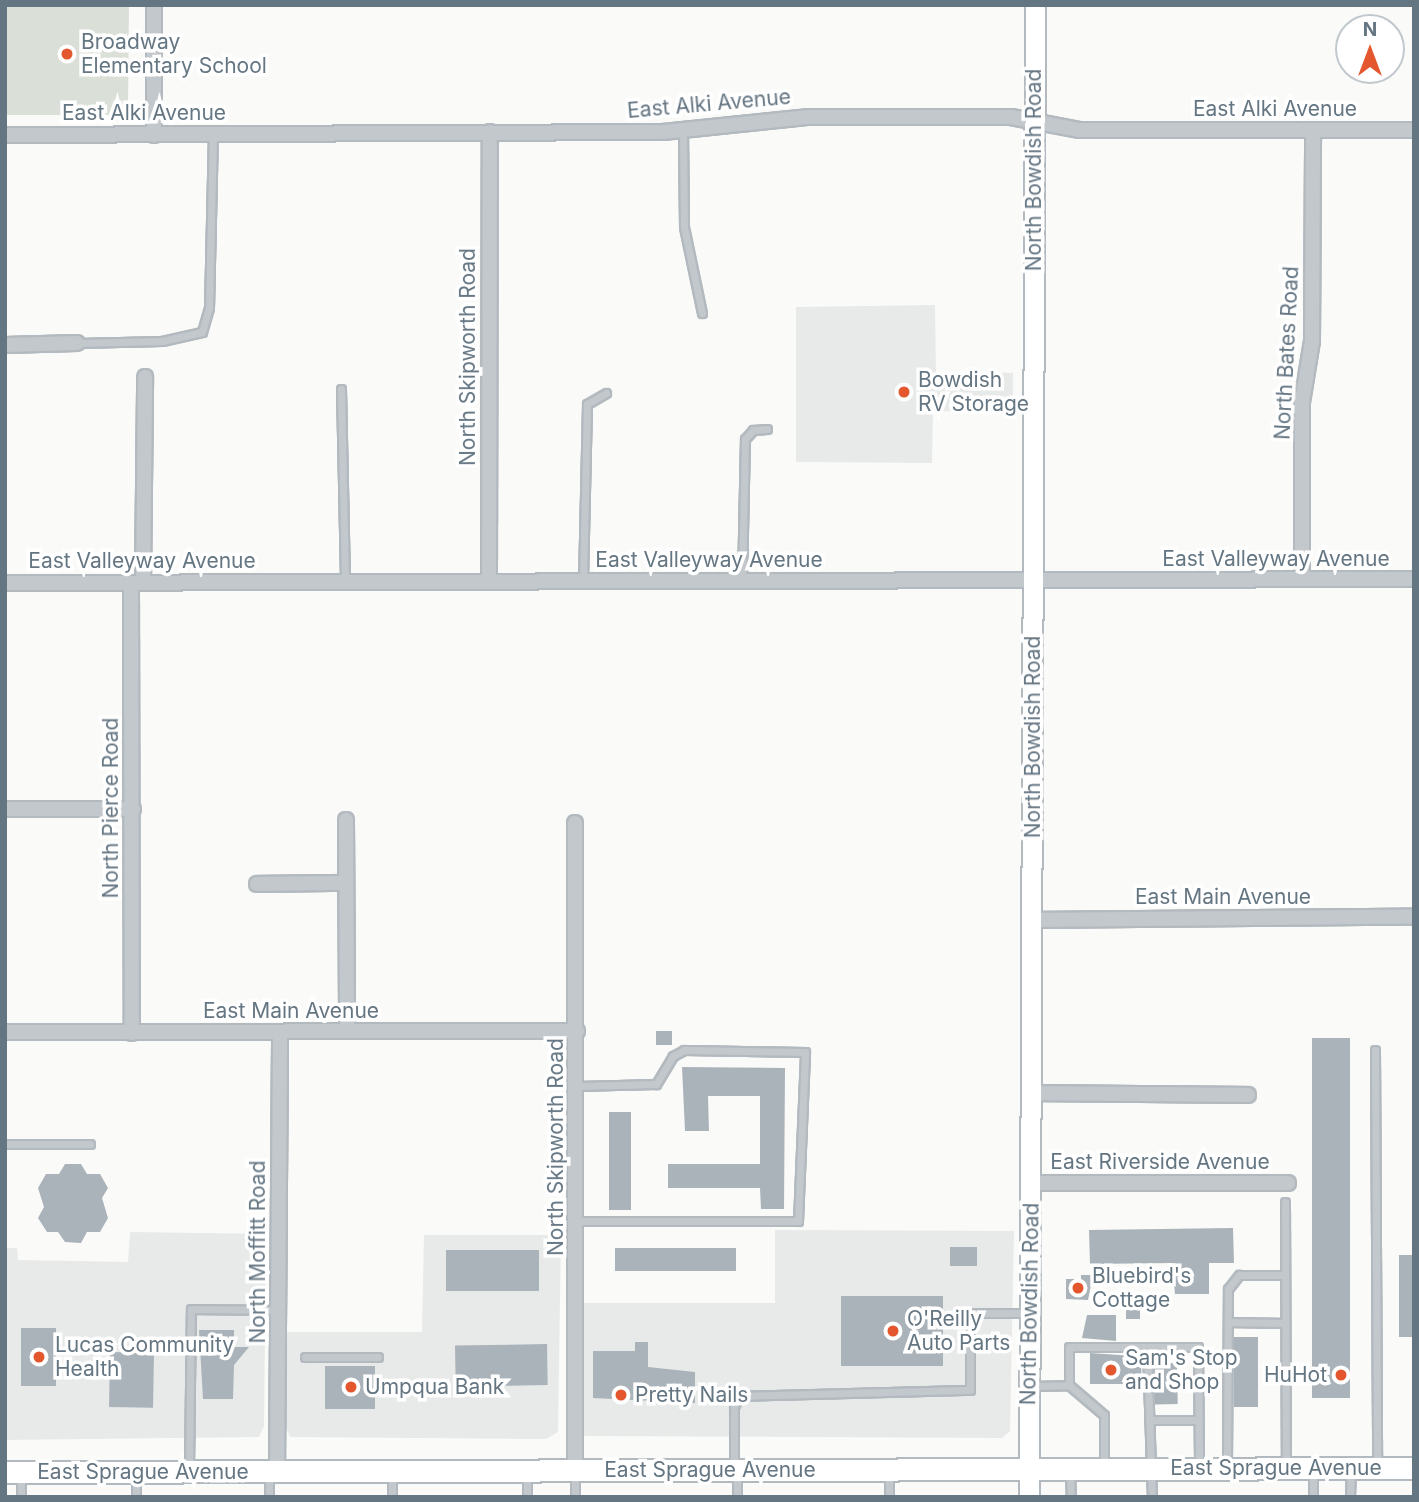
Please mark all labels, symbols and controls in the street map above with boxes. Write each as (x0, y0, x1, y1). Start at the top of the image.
north arrow (1335, 14, 1405, 84)
text: N (1363, 18, 1377, 41)
place label: Broadway Elementary School (81, 29, 267, 79)
marker: Broadway Elementary School (59, 46, 75, 62)
street label: North Bowdish Road (1021, 69, 1047, 271)
street label: East Alki Avenue (626, 84, 792, 124)
street label: East Alki Avenue (1193, 96, 1357, 122)
street label: East Alki Avenue (62, 100, 226, 126)
street label: North Skipworth Road (455, 248, 481, 466)
street label: North Bates Road (1270, 265, 1304, 441)
place label: Bowdish RV Storage (918, 367, 1029, 417)
marker: Bowdish RV Storage (896, 384, 912, 400)
street label: East Valleyway Avenue (1162, 546, 1390, 572)
street label: East Valleyway Avenue (595, 547, 823, 573)
street label: East Valleyway Avenue (28, 548, 256, 574)
street label: North Bowdish Road (1020, 636, 1046, 838)
street label: North Pierce Road (98, 718, 124, 898)
street label: East Main Avenue (1135, 884, 1311, 910)
street label: East Main Avenue (203, 998, 379, 1024)
street label: North Skipworth Road (543, 1038, 569, 1256)
street label: East Riverside Avenue (1050, 1149, 1270, 1175)
street label: North Moffitt Road (245, 1160, 271, 1344)
street label: North Bowdish Road (1016, 1202, 1044, 1406)
place label: Bluebird's Cottage (1092, 1263, 1191, 1313)
marker: Bluebird's Cottage (1070, 1280, 1086, 1296)
place label: O'Reilly Auto Parts (907, 1306, 1010, 1356)
marker: O'Reilly Auto Parts (885, 1323, 901, 1339)
place label: Lucas Community Health (55, 1332, 234, 1382)
place label: Sam's Stop and Shop (1125, 1345, 1238, 1395)
marker: Lucas Community Health (29, 1347, 49, 1367)
marker: Sam's Stop and Shop (1103, 1362, 1119, 1378)
place label: HuHot (1264, 1362, 1327, 1388)
marker: HuHot (1333, 1367, 1349, 1383)
place label: Umpqua Bank (365, 1374, 504, 1400)
marker: Umpqua Bank (343, 1379, 359, 1395)
place label: Pretty Nails (635, 1382, 748, 1408)
marker: Pretty Nails (613, 1387, 629, 1403)
street label: East Sprague Avenue (1170, 1455, 1382, 1481)
street label: East Sprague Avenue (604, 1457, 816, 1483)
street label: East Sprague Avenue (37, 1459, 249, 1485)

